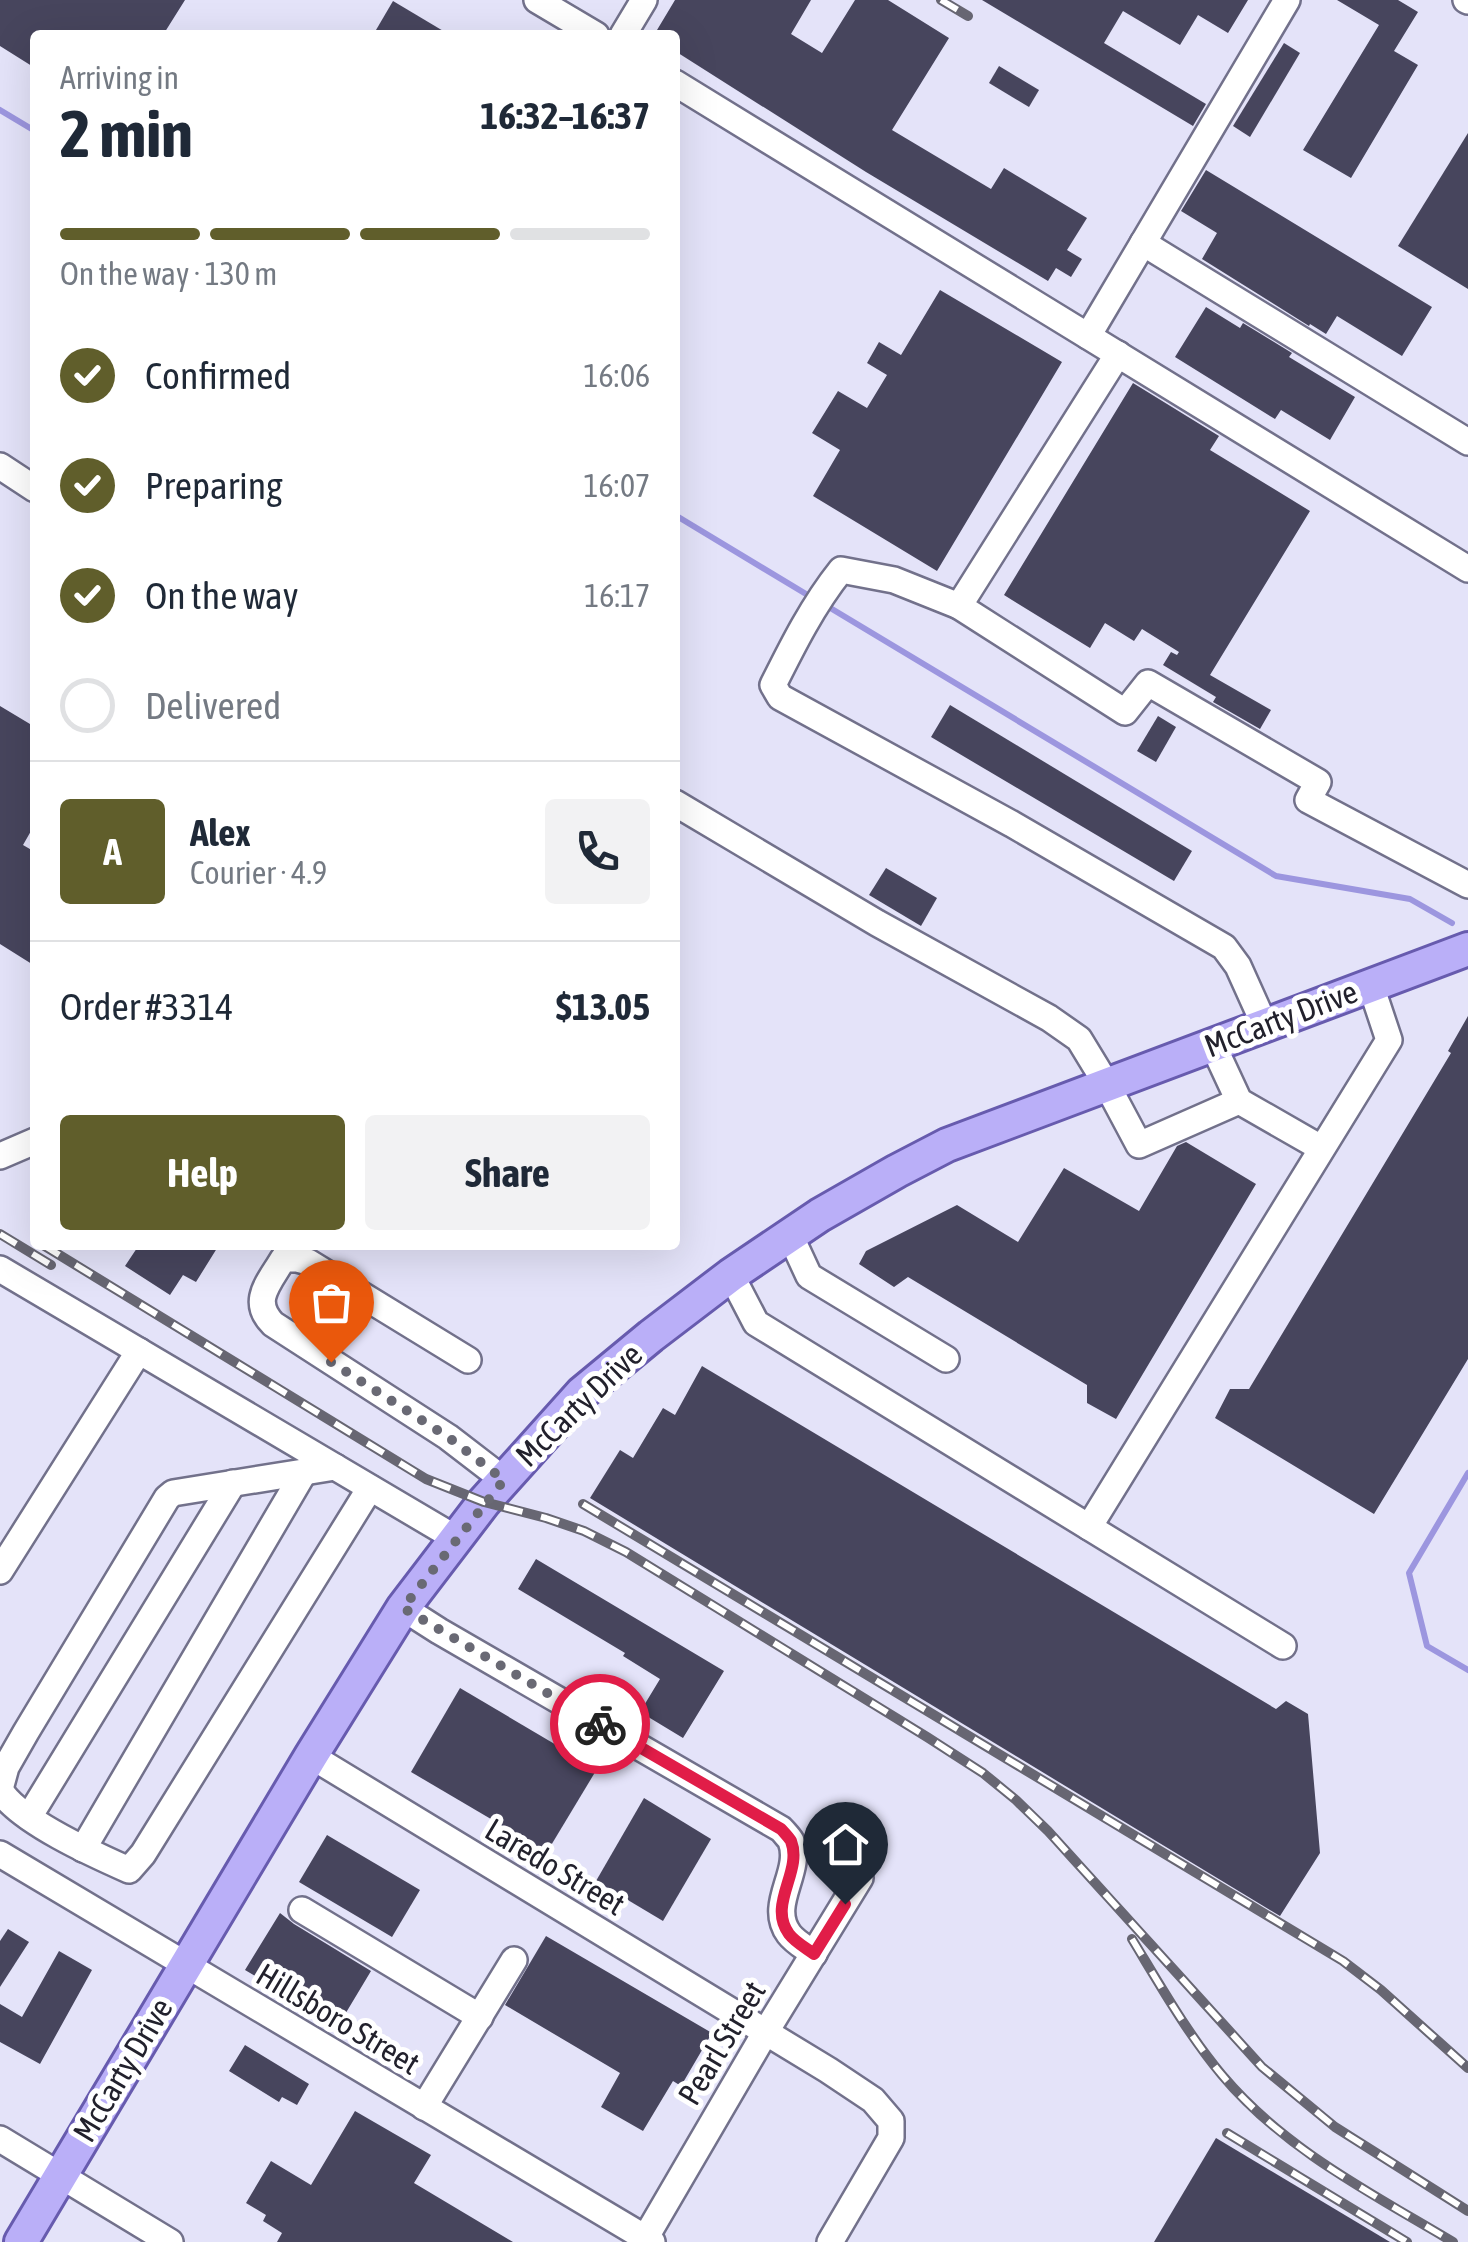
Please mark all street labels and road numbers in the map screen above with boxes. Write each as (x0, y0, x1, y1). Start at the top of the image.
street label: McCarty Drive (1199, 972, 1362, 1065)
street label: McCarty Drive (508, 1336, 649, 1474)
street label: Laredo Street (479, 1811, 632, 1923)
street label: Hillsboro Street (250, 1955, 426, 2082)
street label: Pearl Street (670, 1974, 773, 2111)
street label: McCarty Drive (65, 1991, 180, 2148)

